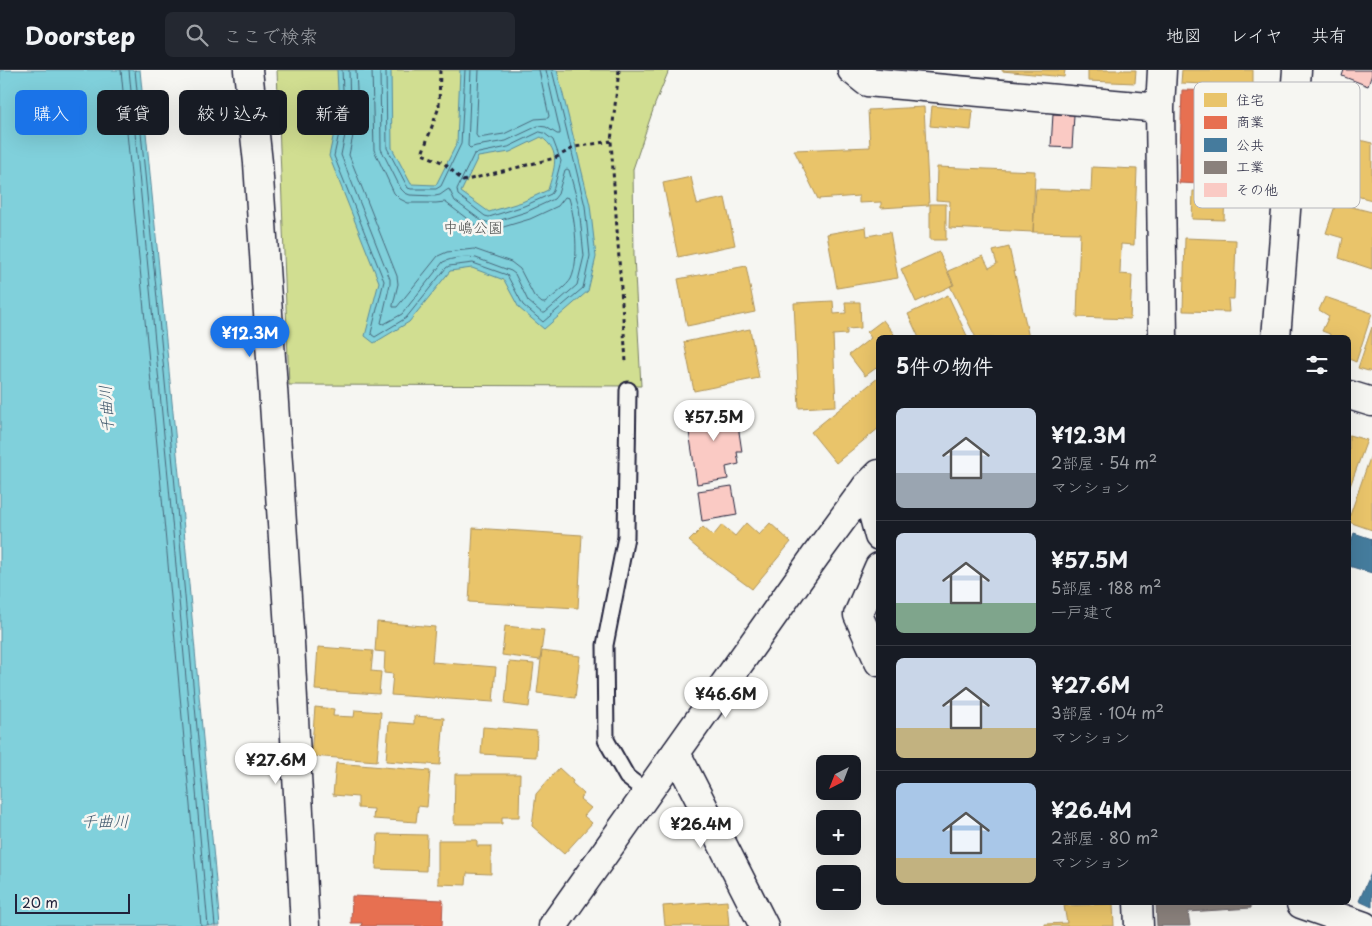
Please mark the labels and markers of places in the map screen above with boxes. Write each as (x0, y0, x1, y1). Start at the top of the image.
pin: ¥12.3M (209, 316, 291, 358)
pin: ¥57.5M (673, 400, 755, 442)
pin: ¥46.6M (685, 676, 767, 719)
pin: ¥27.6M (235, 742, 317, 785)
pin: ¥26.4M (660, 806, 742, 849)

